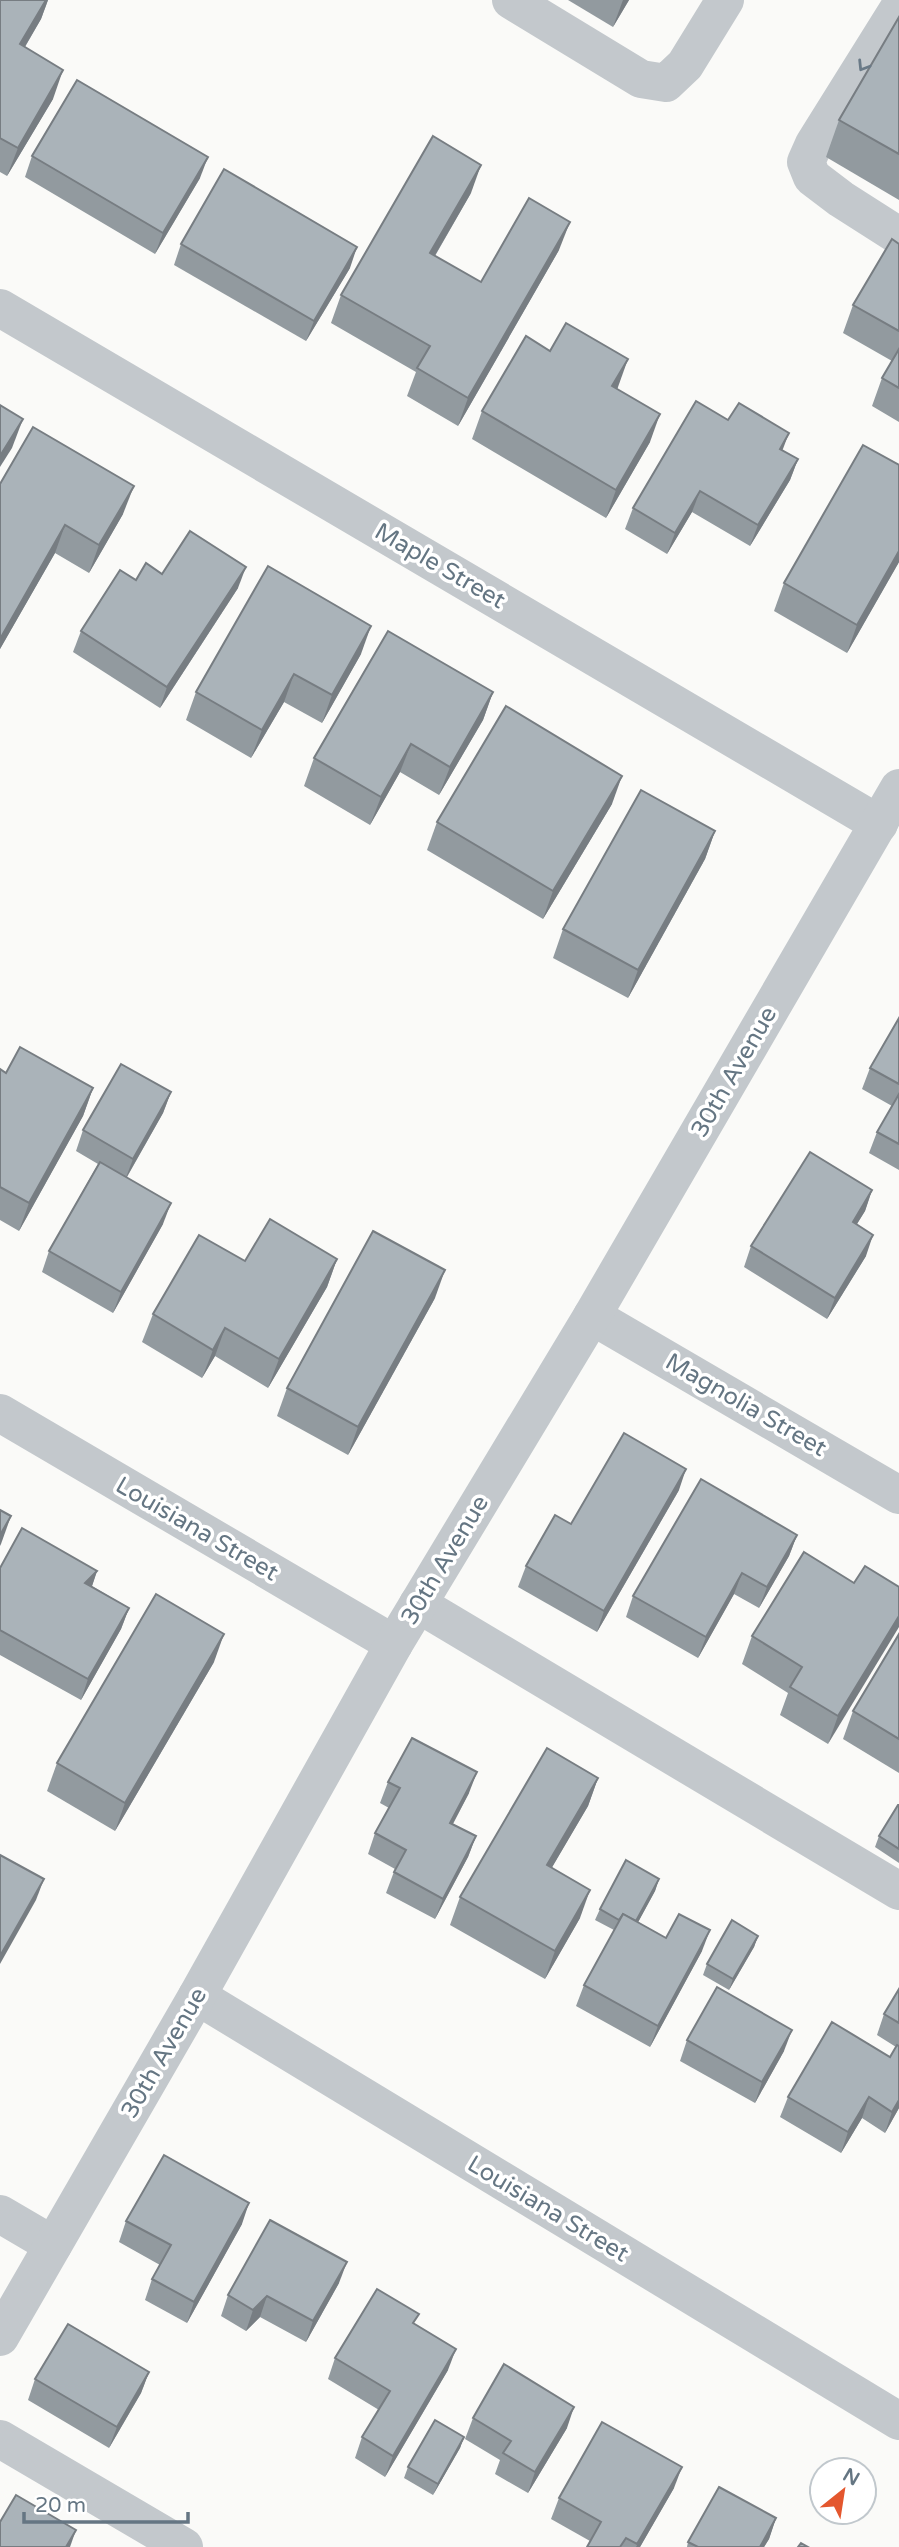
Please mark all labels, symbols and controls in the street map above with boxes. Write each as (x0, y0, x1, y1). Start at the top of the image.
one-way arrow (858, 58, 871, 71)
street label: Maple Street (369, 517, 511, 615)
street label: 30th Avenue (685, 1001, 783, 1143)
street label: Magnolia Street (660, 1347, 832, 1463)
street label: Louisiana Street (111, 1471, 283, 1587)
street label: 30th Avenue (395, 1490, 495, 1630)
street label: 30th Avenue (115, 1982, 213, 2124)
street label: Louisiana Street (462, 2149, 634, 2269)
north arrow (808, 2456, 878, 2526)
text: N (839, 2464, 863, 2490)
scale bar (24, 2480, 189, 2524)
text: 20 m (35, 2493, 86, 2518)

